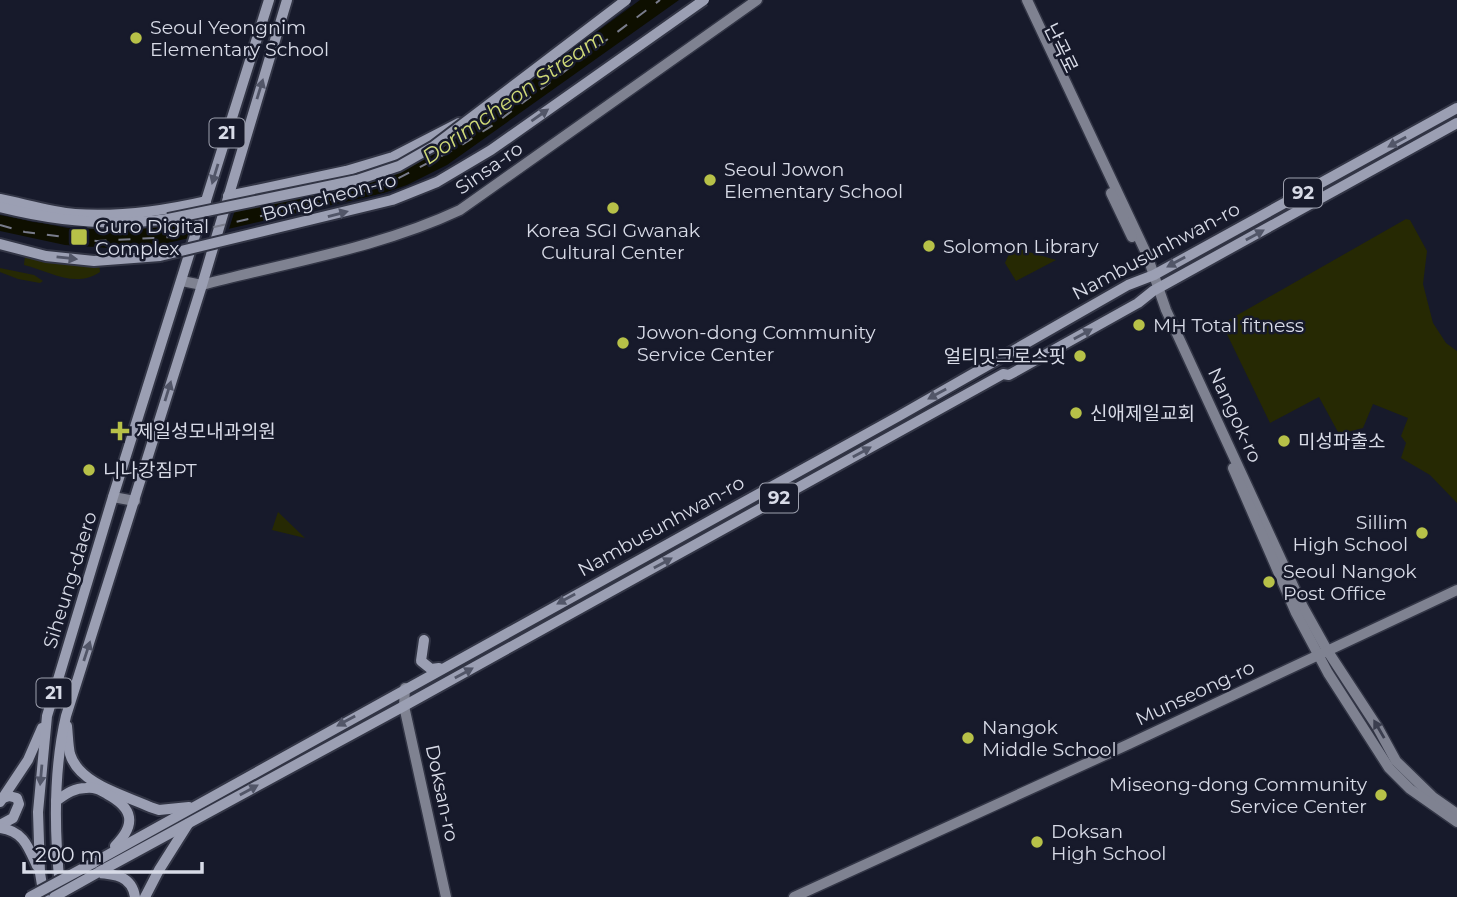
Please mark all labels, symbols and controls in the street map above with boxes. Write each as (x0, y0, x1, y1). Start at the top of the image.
place label: Seoul Yeongnim Elementary School (150, 16, 329, 61)
street label: 난곡로 (1039, 19, 1083, 77)
water label: Dorimcheon Stream (417, 25, 609, 169)
marker: Seoul Yeongnim Elementary School (128, 30, 144, 46)
one-way arrow (255, 78, 265, 99)
one-way arrow (531, 108, 549, 122)
road number: 21 (210, 118, 244, 148)
one-way arrow (1388, 136, 1407, 148)
street label: Sinsa-ro (451, 137, 527, 199)
place label: Seoul Jowon Elementary School (724, 158, 903, 203)
one-way arrow (209, 164, 219, 185)
street label: Bongcheon-ro (259, 168, 399, 226)
marker: Seoul Jowon Elementary School (702, 172, 718, 188)
road number: 92 (1284, 178, 1322, 208)
street label: Nambusunhwan-ro (1068, 197, 1244, 305)
marker: Korea SGI Gwanak Cultural Center (605, 200, 621, 216)
one-way arrow (327, 208, 349, 219)
place label: Guro Digital Complex (95, 215, 209, 260)
place label: Korea SGI Gwanak Cultural Center (526, 219, 701, 264)
marker: Guro Digital Complex (69, 227, 89, 247)
one-way arrow (1246, 229, 1265, 241)
place label: Solomon Library (943, 235, 1099, 258)
marker: Solomon Library (921, 238, 937, 254)
one-way arrow (56, 253, 78, 264)
one-way arrow (1166, 256, 1186, 268)
place label: MH Total fitness (1153, 314, 1304, 337)
marker: MH Total fitness (1131, 317, 1147, 333)
place label: Jowon-dong Community Service Center (636, 321, 876, 366)
one-way arrow (1074, 328, 1094, 340)
marker: Jowon-dong Community Service Center (615, 335, 631, 351)
place label: 얼티밋크로스핏 (944, 345, 1066, 368)
marker: 얼티밋크로스핏 (1072, 348, 1088, 364)
street label: Nangok-ro (1203, 364, 1267, 466)
one-way arrow (164, 380, 174, 401)
one-way arrow (928, 388, 947, 400)
place label: 신애제일교회 (1090, 402, 1195, 425)
marker: 신애제일교회 (1068, 405, 1084, 421)
place label: 제일성모내과의원 (136, 420, 276, 443)
marker: 제일성모내과의원 (110, 421, 130, 441)
place label: 미성파출소 (1298, 430, 1385, 453)
marker: 미성파출소 (1276, 433, 1292, 449)
one-way arrow (852, 446, 872, 458)
place label: 니나강짐PT (103, 459, 197, 482)
marker: 니나강짐PT (81, 462, 97, 478)
street label: Nambusunhwan-ro (574, 471, 748, 581)
road number: 92 (760, 484, 798, 512)
street label: Siheung-daero (38, 509, 102, 651)
place label: Sillim High School (1293, 511, 1408, 556)
marker: Sillim High School (1414, 525, 1430, 541)
one-way arrow (653, 557, 673, 569)
place label: Seoul Nangok Post Office (1283, 560, 1417, 605)
marker: Seoul Nangok Post Office (1261, 574, 1277, 590)
one-way arrow (557, 593, 576, 605)
one-way arrow (83, 640, 93, 661)
street label: Munseong-ro (1132, 655, 1258, 731)
one-way arrow (454, 667, 474, 679)
road number: 21 (36, 678, 72, 708)
one-way arrow (336, 715, 355, 727)
place label: Nangok Middle School (982, 716, 1117, 761)
one-way arrow (1372, 720, 1385, 739)
marker: Nangok Middle School (960, 730, 976, 746)
street label: Doksan-ro (421, 742, 464, 844)
one-way arrow (35, 764, 46, 786)
place label: Miseong-dong Community Service Center (1109, 773, 1368, 818)
one-way arrow (239, 784, 258, 796)
marker: Miseong-dong Community Service Center (1373, 787, 1389, 803)
place label: Doksan High School (1051, 820, 1166, 865)
scale bar (24, 830, 203, 874)
marker: Doksan High School (1029, 834, 1045, 850)
text: 200 m (35, 842, 102, 867)

